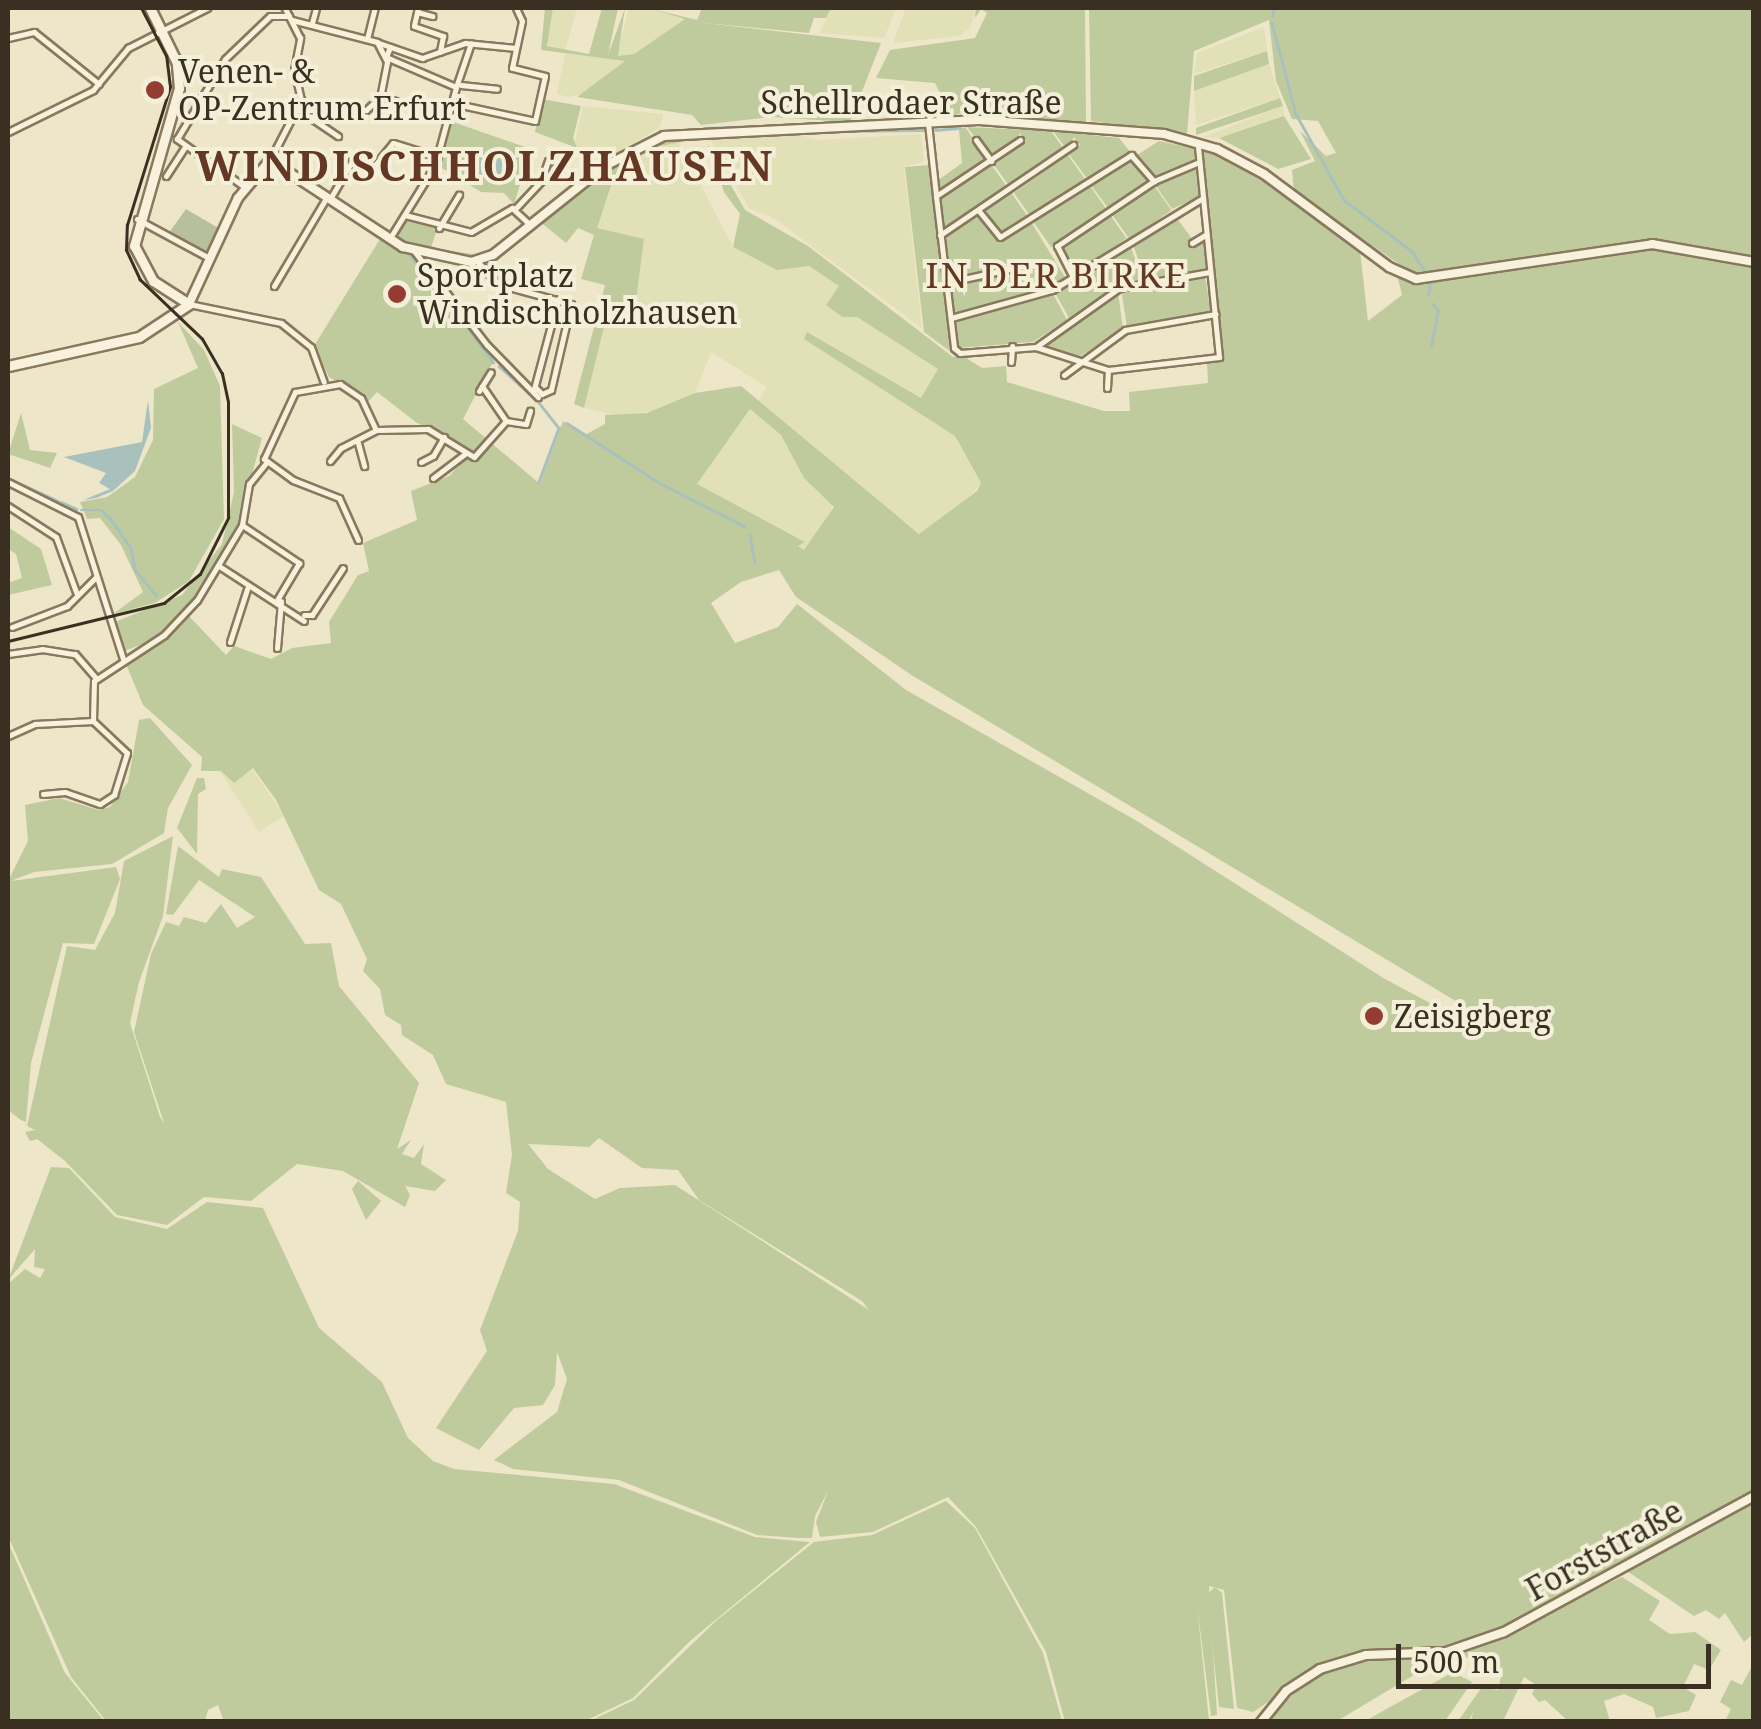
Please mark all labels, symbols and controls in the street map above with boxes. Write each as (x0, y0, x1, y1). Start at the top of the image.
place label: Venen- & OP-Zentrum Erfurt (178, 53, 466, 128)
marker: Venen- & OP-Zentrum Erfurt (142, 77, 168, 103)
street label: Schellrodaer Straße (760, 83, 1062, 121)
district label: WINDISCHHOLZHAUSEN (195, 140, 775, 190)
district label: IN DER BIRKE (926, 254, 1188, 296)
place label: Sportplatz Windischholzhausen (417, 257, 738, 332)
marker: Sportplatz Windischholzhausen (386, 283, 408, 305)
place label: Zeisigberg (1394, 997, 1551, 1035)
marker: Zeisigberg (1363, 1005, 1385, 1027)
street label: Forststraße (1519, 1491, 1689, 1609)
scale bar (1401, 1624, 1716, 1686)
text: 500 m (1413, 1641, 1499, 1682)

